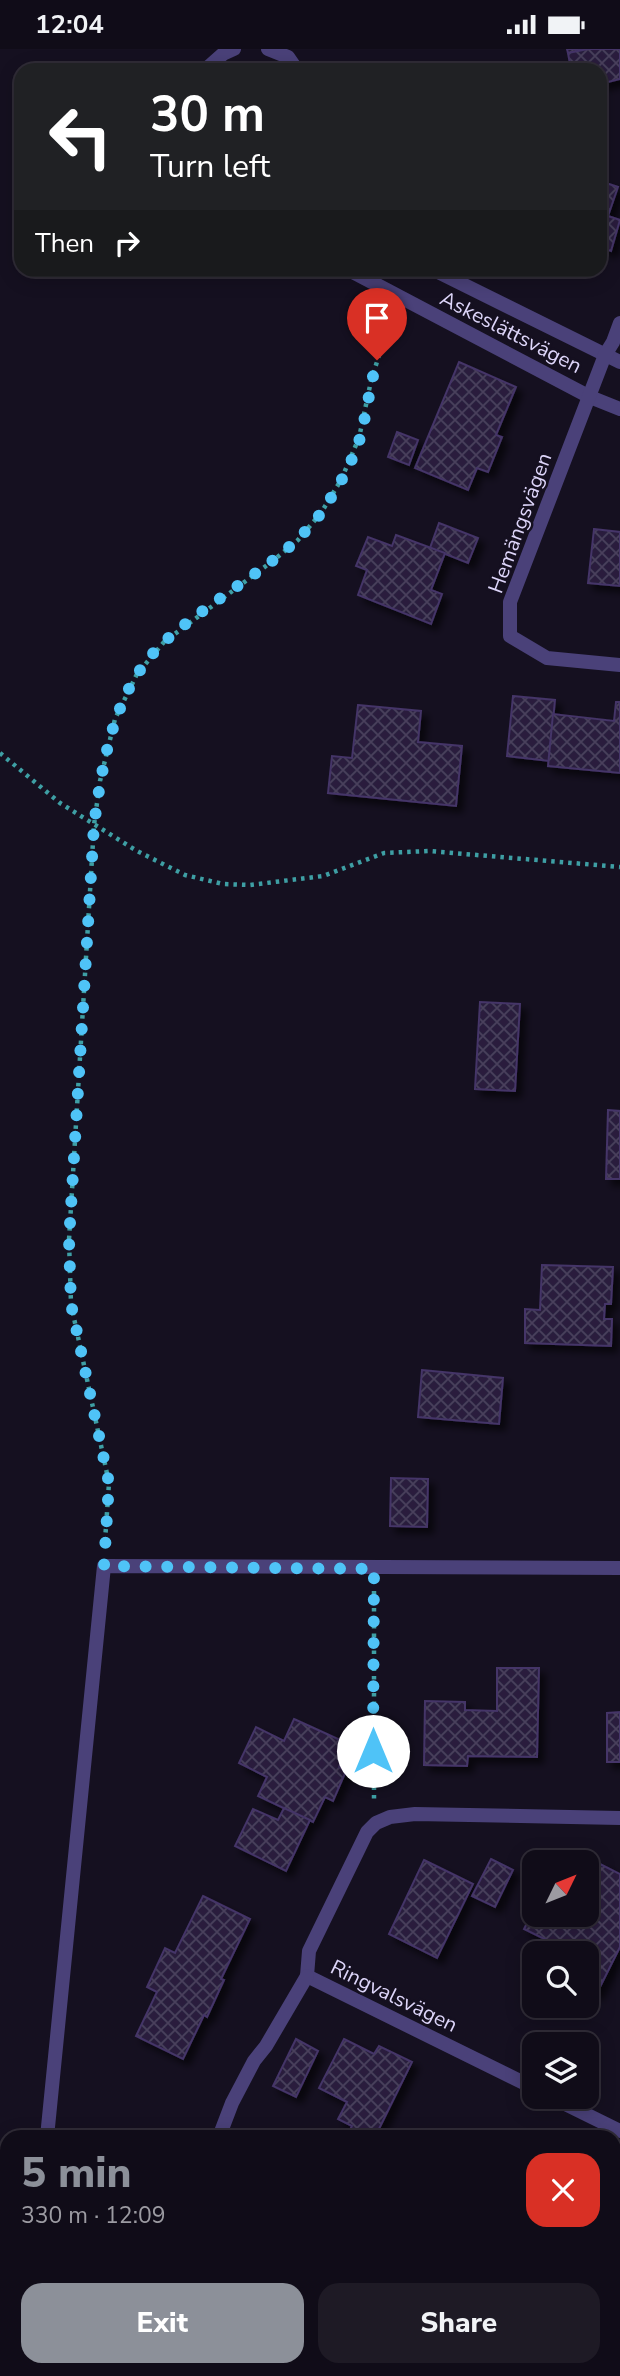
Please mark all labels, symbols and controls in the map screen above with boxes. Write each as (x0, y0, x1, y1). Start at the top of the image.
text: 12:04 (35, 7, 104, 42)
text: 30 m (150, 81, 265, 148)
icon: left (35, 91, 126, 182)
text: Turn left (150, 145, 270, 188)
icon: right (108, 224, 146, 262)
text: Then (35, 226, 94, 261)
street label: Askeslättsvägen (435, 284, 587, 380)
pin (347, 288, 407, 360)
icon: arrive (358, 299, 396, 337)
street label: Hemängsvägen (482, 449, 558, 597)
position arrow (336, 1714, 410, 1788)
north arrow (522, 1850, 598, 1927)
map controls (522, 1850, 599, 2109)
button: search (522, 1941, 599, 2018)
street label: Ringvalsvägen (326, 1953, 462, 2039)
button: layers (522, 2032, 599, 2109)
text: 5 min (21, 2145, 131, 2202)
button: close (526, 2153, 600, 2227)
text: 330 m · 12:09 (21, 2200, 166, 2231)
button: Exit (21, 2283, 304, 2363)
button: Share (318, 2283, 600, 2363)

